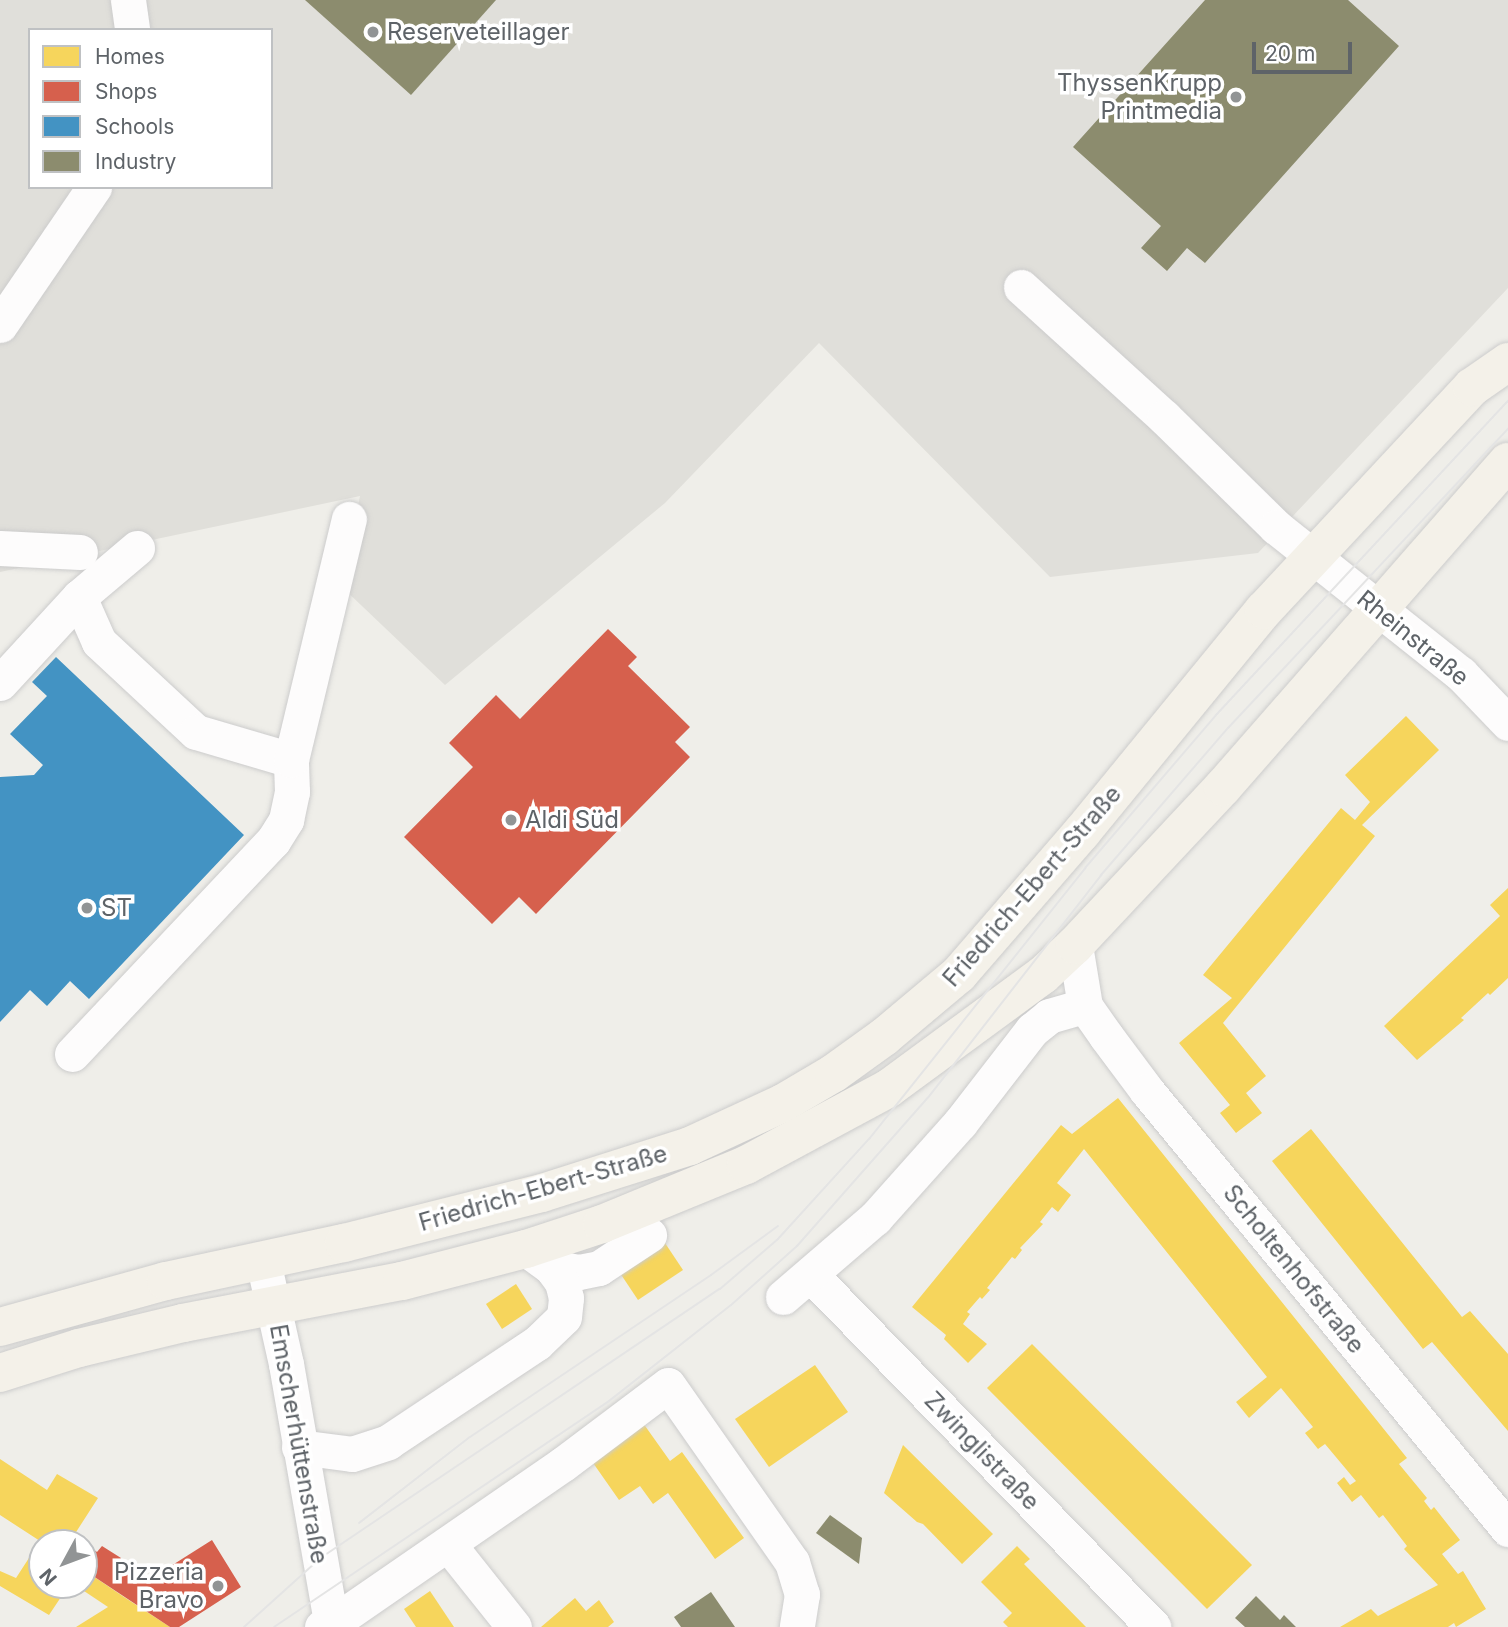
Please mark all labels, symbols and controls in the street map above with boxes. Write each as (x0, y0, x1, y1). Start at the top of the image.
place label: Reserveteillager (387, 18, 569, 46)
marker: Reserveteillager (365, 24, 381, 40)
legend (28, 28, 273, 189)
scale bar (1256, 28, 1356, 72)
text: 20 m (1265, 41, 1315, 66)
text: Homes (95, 44, 165, 69)
place label: ThyssenKrupp Printmedia (1057, 69, 1222, 125)
text: Shops (95, 79, 157, 104)
marker: ThyssenKrupp Printmedia (1228, 89, 1244, 105)
text: Schools (95, 114, 174, 139)
text: Industry (95, 149, 176, 174)
street label: Rheinstraße (1351, 584, 1475, 692)
street label: Friedrich-Ebert-Straße (937, 780, 1127, 992)
place label: Aldi Süd (525, 806, 619, 834)
marker: Aldi Süd (503, 812, 519, 828)
place label: ST (101, 894, 132, 922)
marker: ST (79, 900, 95, 916)
street label: Friedrich-Ebert-Straße (415, 1139, 671, 1237)
street label: Scholtenhofstraße (1217, 1179, 1371, 1359)
street label: Emscherhüttenstraße (264, 1322, 334, 1566)
street label: Zwinglistraße (919, 1386, 1045, 1516)
north arrow (28, 1529, 98, 1599)
place label: Pizzeria Bravo (114, 1558, 204, 1614)
text: N (35, 1564, 62, 1590)
marker: Pizzeria Bravo (210, 1578, 226, 1594)

